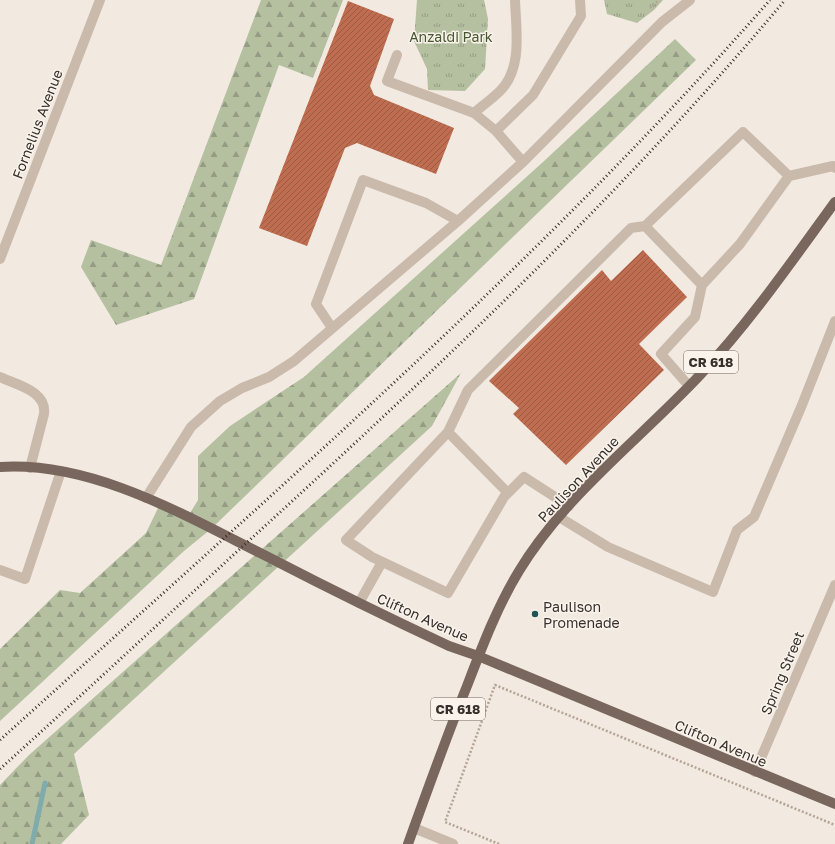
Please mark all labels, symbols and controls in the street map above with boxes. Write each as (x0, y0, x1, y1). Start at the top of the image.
park label: Anzaldi Park (409, 28, 493, 45)
street label: Fornelius Avenue (8, 67, 66, 181)
road number: CR 618 (684, 351, 738, 373)
street label: Paulison Avenue (534, 433, 622, 525)
street label: Clifton Avenue (375, 589, 471, 645)
place label: Paulison Promenade (543, 598, 620, 631)
marker: Paulison Promenade (530, 609, 540, 619)
street label: Spring Street (757, 629, 807, 717)
road number: CR 618 (431, 698, 485, 720)
street label: Clifton Avenue (672, 716, 770, 770)

